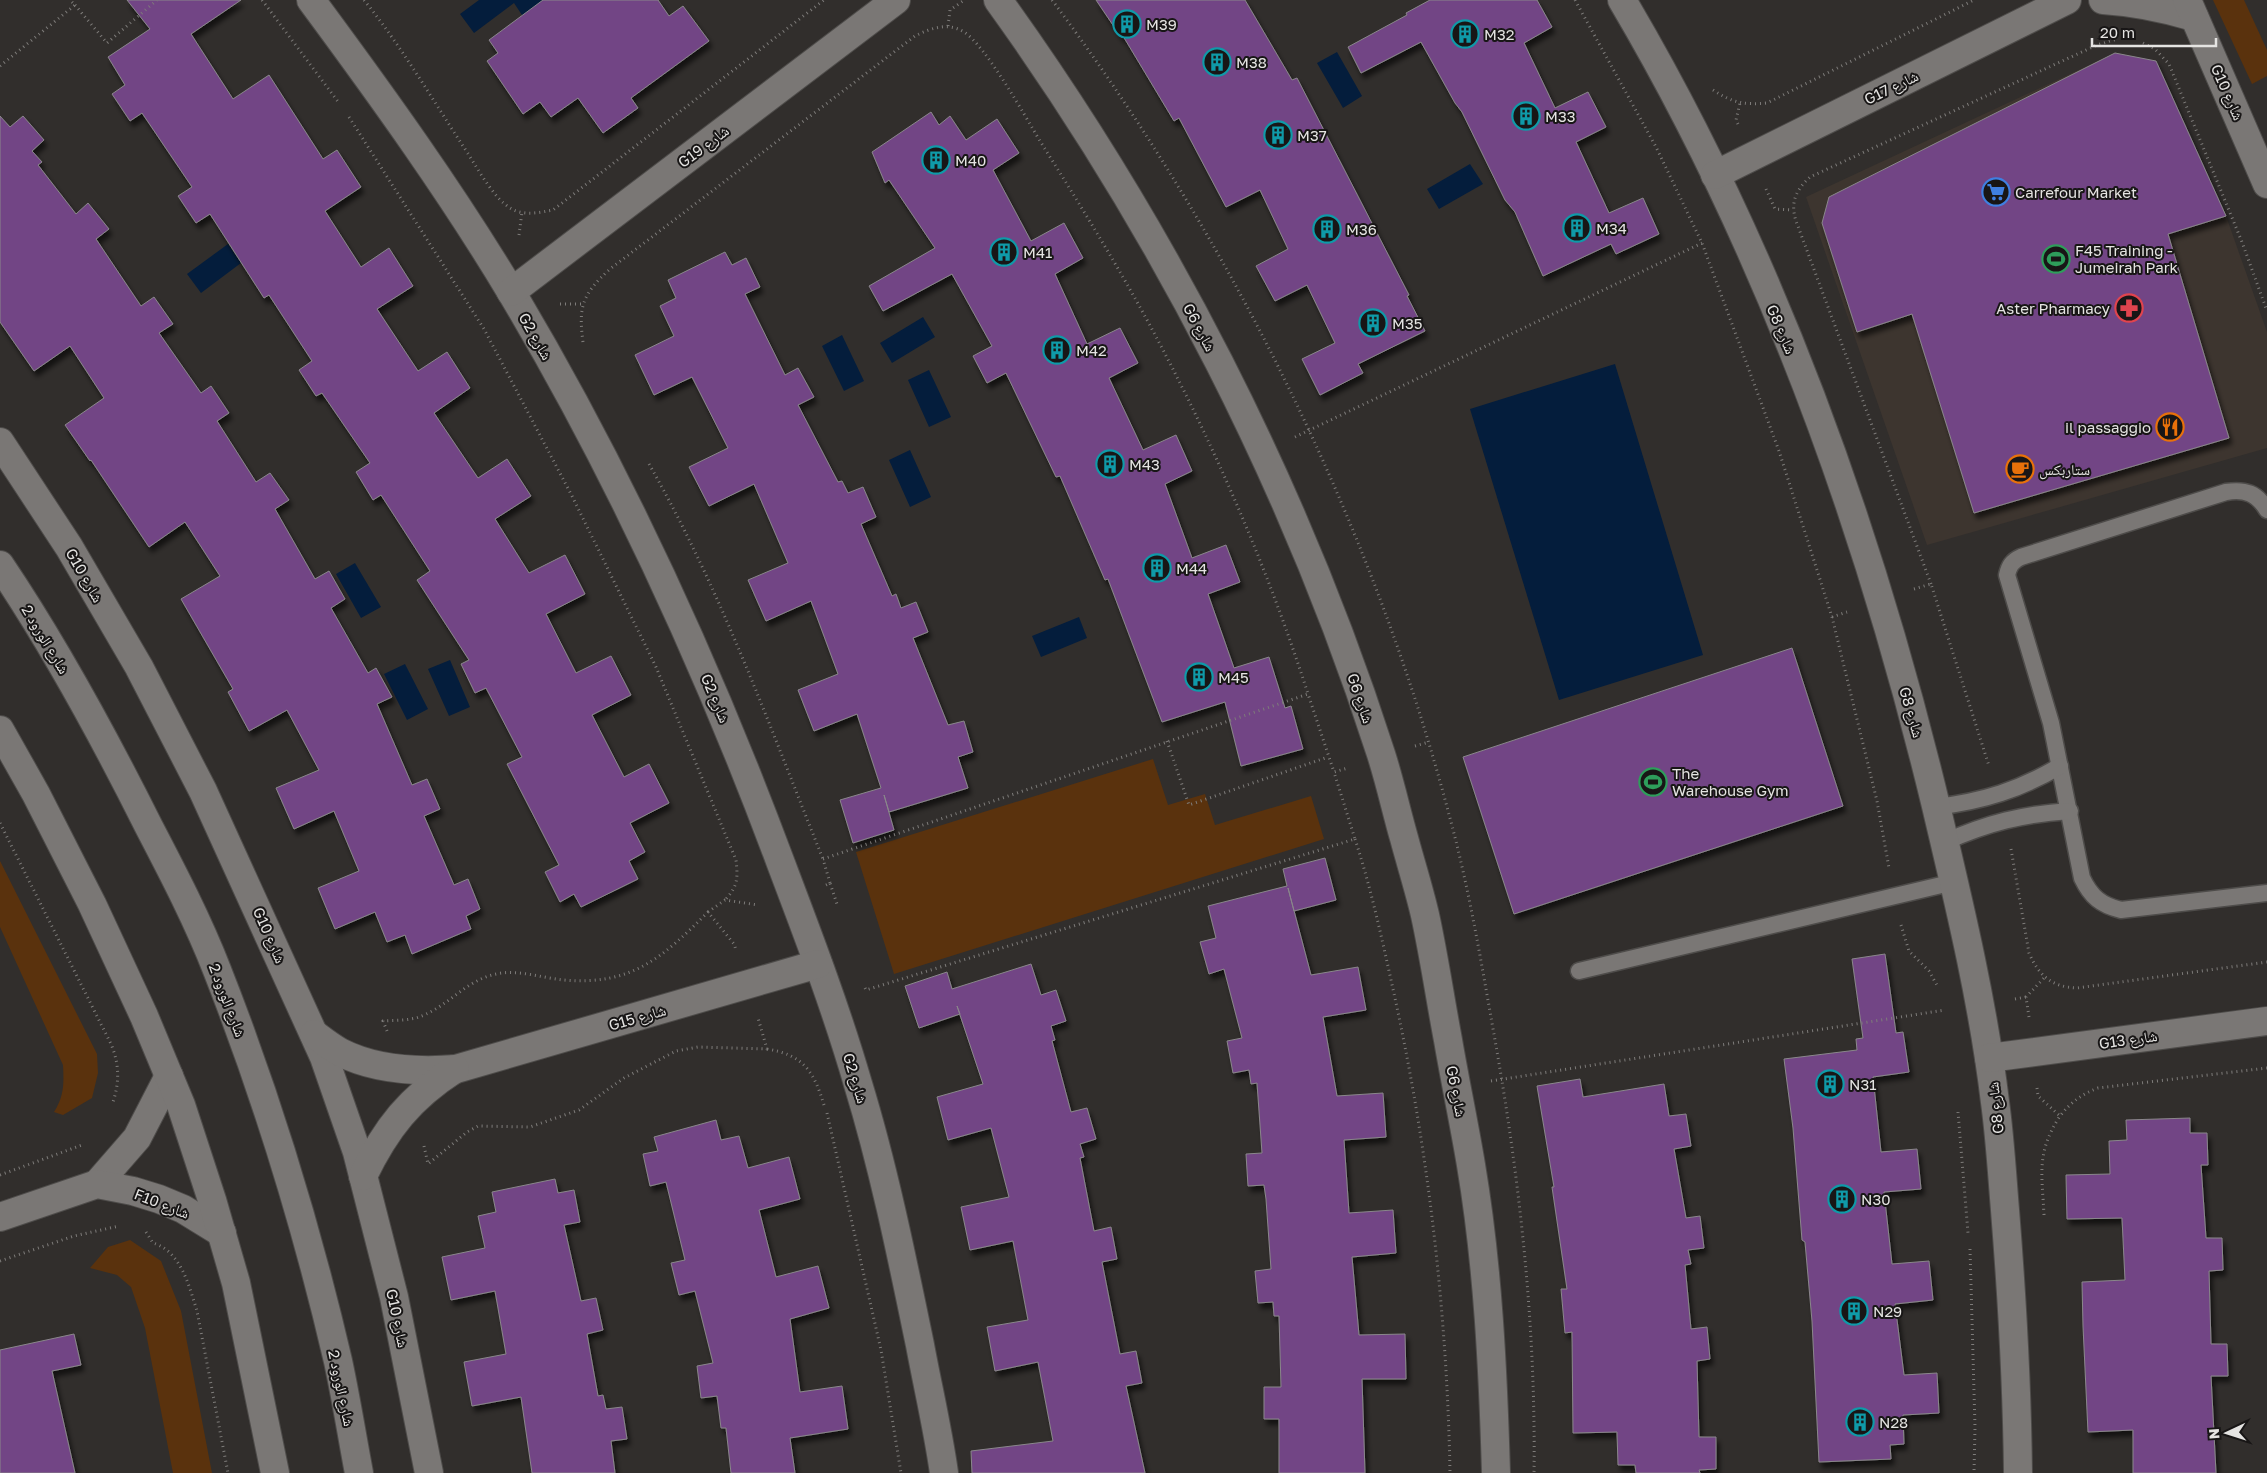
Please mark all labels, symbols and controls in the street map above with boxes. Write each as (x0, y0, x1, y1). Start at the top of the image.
building icon: M39 (1112, 9, 1142, 39)
place label: M39 (1146, 15, 1177, 33)
scale bar (2092, 15, 2216, 47)
building icon: M32 (1450, 19, 1480, 49)
text: 20 m (2100, 23, 2135, 41)
place label: M32 (1484, 25, 1514, 43)
building icon: M38 (1202, 47, 1232, 77)
place label: M38 (1236, 53, 1267, 71)
street label: G10 شارع (2206, 61, 2248, 124)
street label: G17 شارع (1861, 66, 1922, 110)
building icon: M33 (1511, 101, 1541, 131)
place label: M33 (1545, 107, 1575, 125)
building icon: M37 (1263, 120, 1293, 150)
street label: G19 شارع (674, 121, 733, 173)
place label: M37 (1297, 126, 1327, 144)
building icon: M40 (921, 145, 951, 175)
place label: M40 (955, 151, 986, 169)
supermarket icon: Carrefour Market (1981, 177, 2011, 207)
place label: Carrefour Market (2015, 183, 2137, 201)
building icon: M34 (1562, 213, 1592, 243)
building icon: M36 (1312, 214, 1342, 244)
place label: M34 (1596, 219, 1627, 237)
place label: M36 (1346, 220, 1377, 238)
building icon: M41 (989, 237, 1019, 267)
place label: F45 Training - Jumeirah Park (2075, 241, 2179, 276)
place label: M41 (1023, 243, 1052, 261)
sports icon: F45 Training - Jumeirah Park (2041, 244, 2071, 274)
pharmacy icon: Aster Pharmacy (2114, 293, 2144, 323)
place label: Aster Pharmacy (1996, 299, 2111, 317)
street label: G6 شارع (1178, 300, 1220, 355)
street label: G8 شارع (1762, 302, 1800, 357)
building icon: M35 (1358, 308, 1388, 338)
street label: G2 شارع (514, 309, 557, 364)
place label: M35 (1392, 314, 1422, 332)
building icon: M42 (1042, 335, 1072, 365)
place label: M42 (1076, 341, 1107, 359)
restaurant icon: il passaggio (2155, 412, 2185, 442)
place label: il passaggio (2065, 418, 2151, 436)
building icon: M43 (1095, 449, 1125, 479)
cafe icon: ستاربكس (2005, 454, 2035, 484)
place label: M43 (1129, 455, 1160, 473)
place label: ستاربكس (2039, 460, 2090, 480)
street label: G10 شارع (61, 545, 108, 606)
building icon: M44 (1142, 553, 1172, 583)
place label: M44 (1176, 559, 1207, 577)
street label: شارع الورود 2 (17, 601, 74, 678)
building icon: M45 (1184, 662, 1214, 692)
place label: M45 (1218, 668, 1249, 686)
street label: G2 شارع (696, 671, 734, 726)
street label: G6 شارع (1342, 671, 1378, 726)
street label: G8 شارع (1894, 685, 1928, 740)
place label: The Warehouse Gym (1672, 764, 1789, 799)
sports icon: The Warehouse Gym (1638, 767, 1668, 797)
street label: G10 شارع (248, 904, 290, 967)
street label: شارع الورود 2 (204, 961, 250, 1040)
street label: G15 شارع (606, 1000, 668, 1036)
street label: G13 شارع (2098, 1026, 2159, 1054)
street label: G2 شارع (838, 1051, 872, 1106)
street label: G6 شارع (1441, 1064, 1471, 1119)
building icon: N31 (1815, 1069, 1845, 1099)
place label: N31 (1849, 1075, 1876, 1093)
street label: G8 شارع (1983, 1081, 2009, 1135)
street label: F10 شارع (131, 1184, 192, 1224)
building icon: N30 (1827, 1184, 1857, 1214)
place label: N30 (1861, 1190, 1890, 1208)
street label: G10 شارع (381, 1287, 413, 1349)
building icon: N29 (1839, 1296, 1869, 1326)
place label: N29 (1873, 1302, 1902, 1320)
street label: شارع الورود 2 (323, 1348, 359, 1428)
building icon: N28 (1845, 1407, 1875, 1437)
north arrow (2202, 1408, 2252, 1458)
place label: N28 (1879, 1413, 1908, 1431)
text: N (2205, 1428, 2222, 1440)

